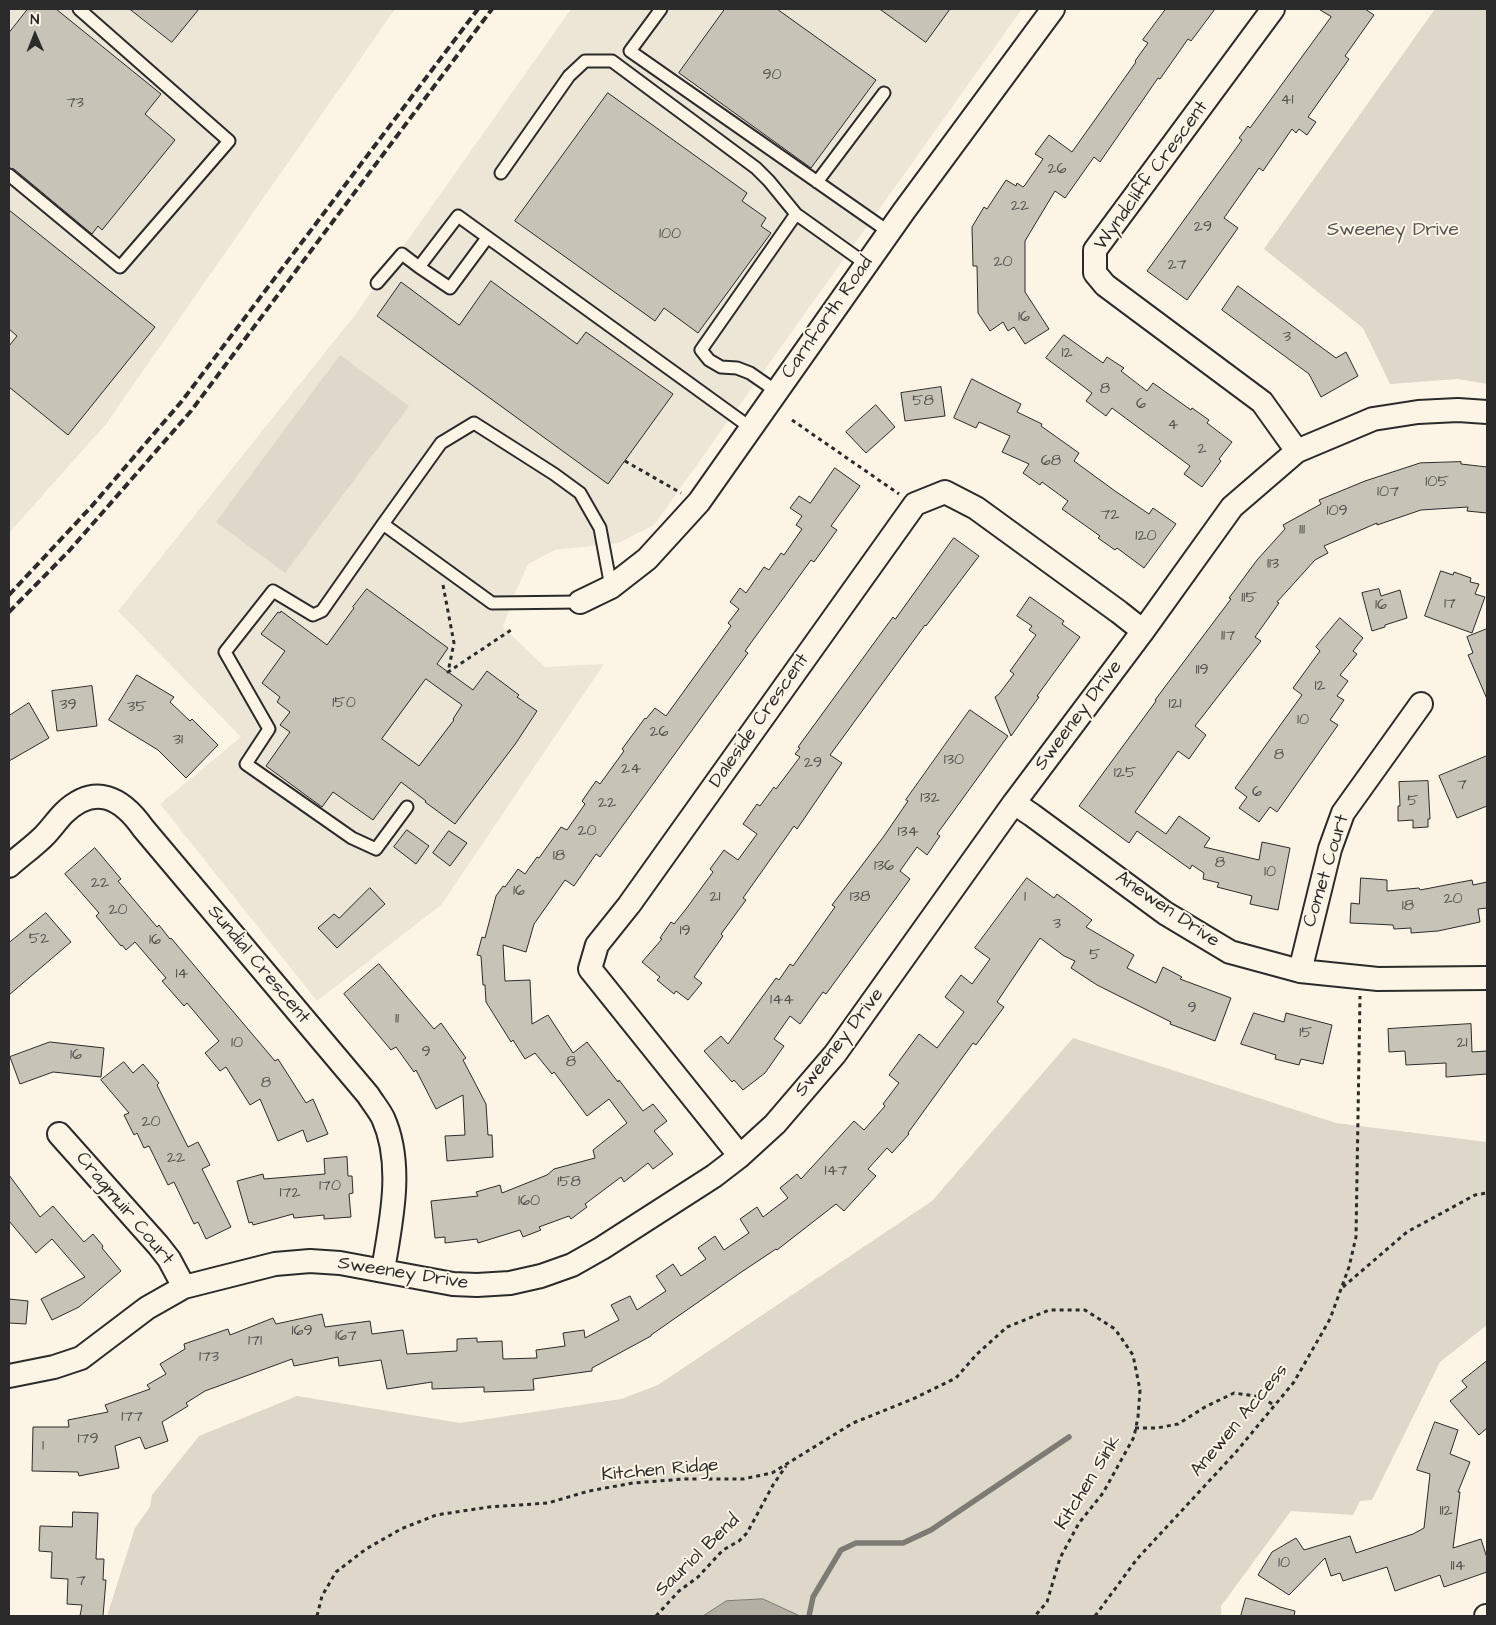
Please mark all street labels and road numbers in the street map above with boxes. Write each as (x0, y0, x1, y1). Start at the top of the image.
street label: Wyndcliff Crescent (1090, 97, 1214, 255)
street label: Carnforth Road (777, 253, 879, 383)
street label: Daleside Crescent (705, 650, 815, 792)
street label: Sweeney Drive (1030, 657, 1128, 775)
street label: Comet Court (1299, 812, 1355, 930)
street label: Anewen Drive (1111, 867, 1223, 953)
street label: Sundial Crescent (202, 901, 314, 1029)
street label: Sweeney Drive (790, 984, 890, 1102)
street label: Cragmuir Court (70, 1148, 178, 1270)
street label: Sweeney Drive (336, 1252, 470, 1296)
street label: Anewen Access (1186, 1360, 1294, 1482)
street label: Kitchen Sink (1051, 1432, 1127, 1534)
street label: Kitchen Ridge (601, 1455, 719, 1487)
street label: Sauriol Bend (651, 1510, 745, 1602)

